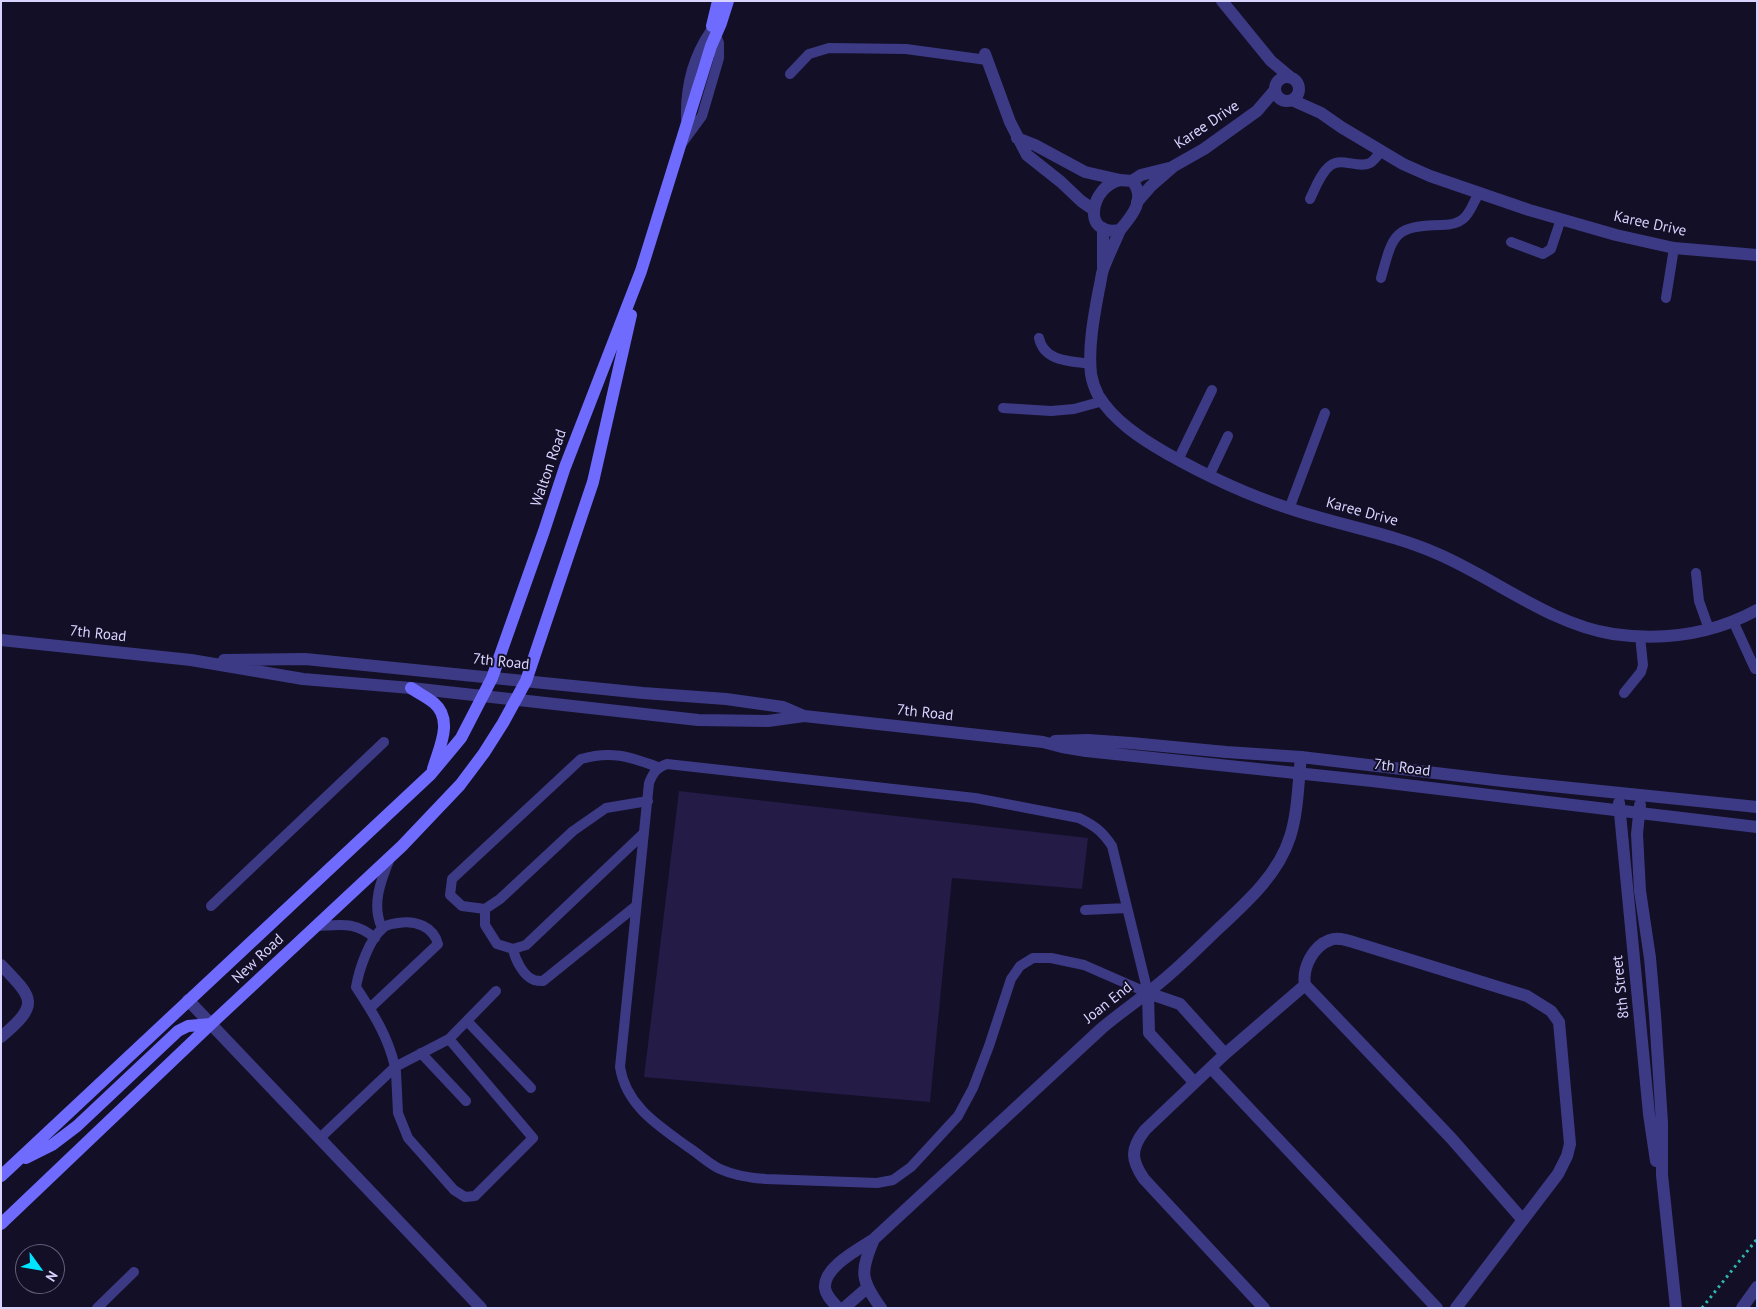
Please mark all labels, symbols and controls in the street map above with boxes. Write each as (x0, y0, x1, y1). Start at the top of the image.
street label: Karee Drive (1171, 97, 1243, 153)
street label: Karee Drive (1612, 208, 1688, 240)
street label: Walton Road (527, 427, 571, 509)
street label: Karee Drive (1324, 494, 1400, 530)
street label: 7th Road (69, 622, 127, 646)
street label: 7th Road (472, 650, 530, 674)
street label: 7th Road (896, 701, 954, 725)
street label: 7th Road (1373, 756, 1431, 780)
street label: New Road (228, 930, 288, 988)
street label: 8th Street (1609, 954, 1633, 1020)
street label: Joan End (1080, 979, 1136, 1027)
north arrow (15, 1244, 65, 1294)
text: N (42, 1268, 62, 1285)

